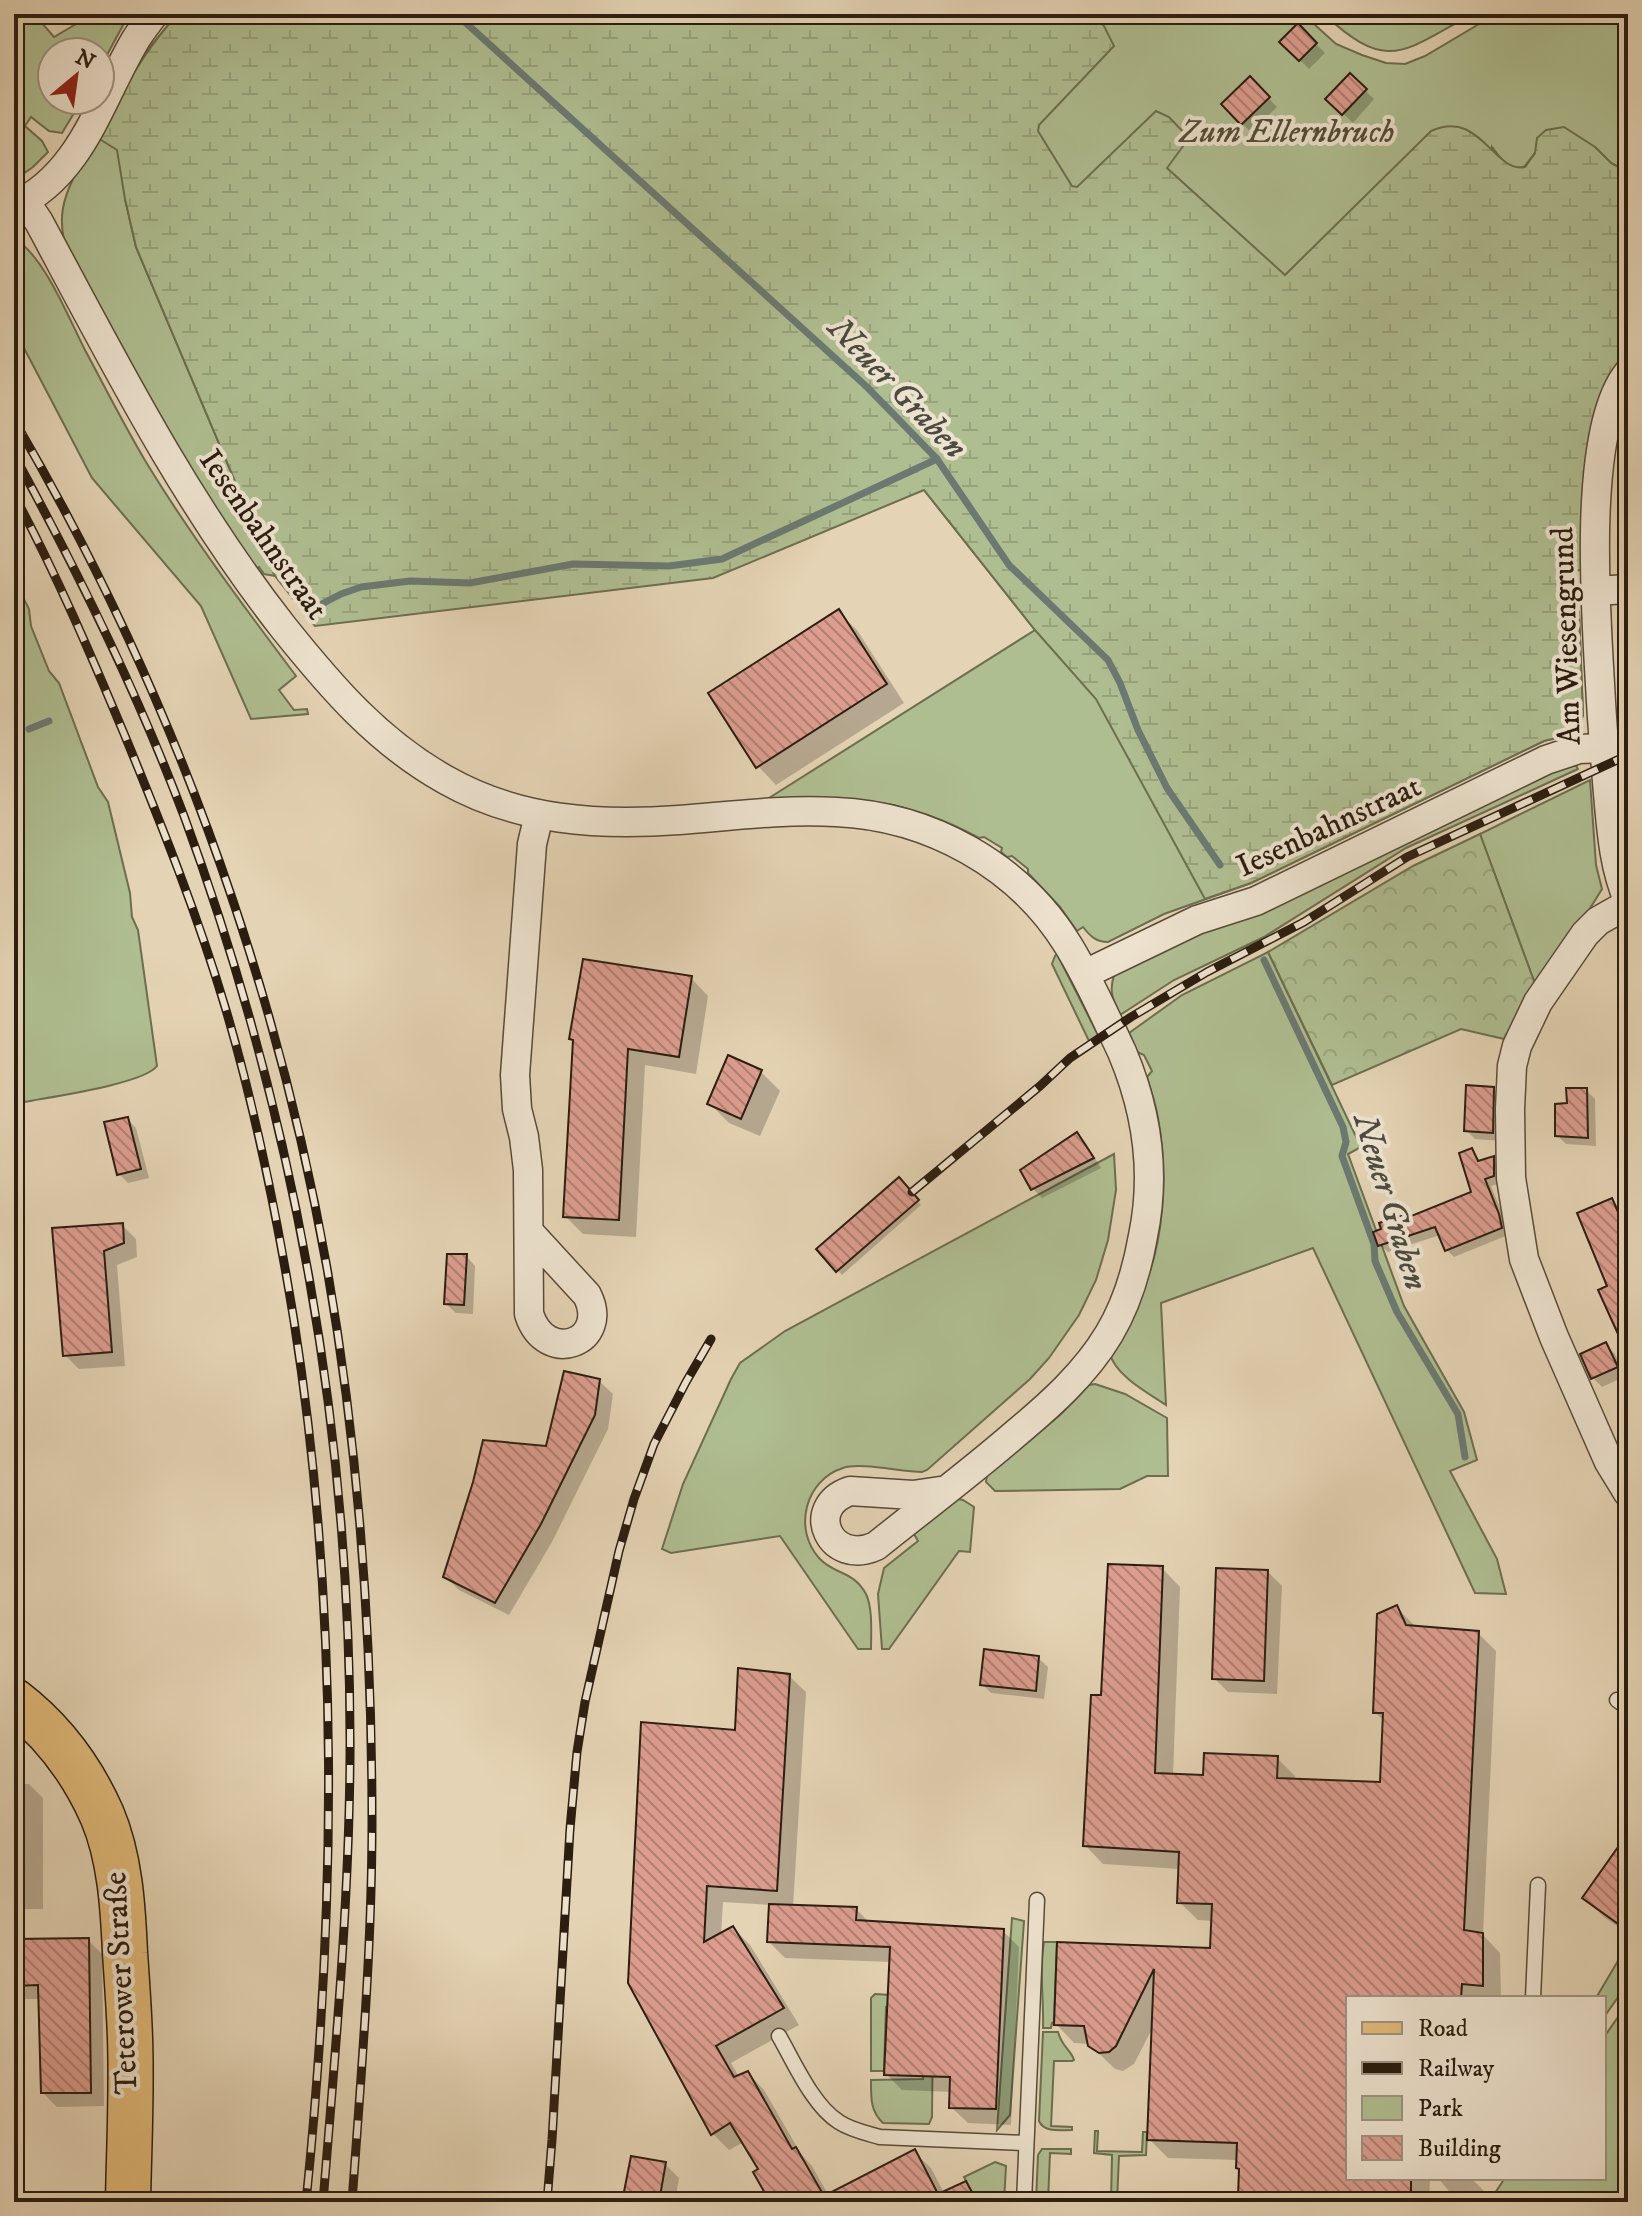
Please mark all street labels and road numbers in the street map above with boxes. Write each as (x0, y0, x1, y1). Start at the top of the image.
street label: Iesenbahnstraat (190, 442, 336, 628)
street label: Am Wiesengrund (1543, 526, 1591, 746)
street label: Iesenbahnstraat (1230, 767, 1428, 887)
street label: Teterower Straße (96, 1871, 148, 2095)

